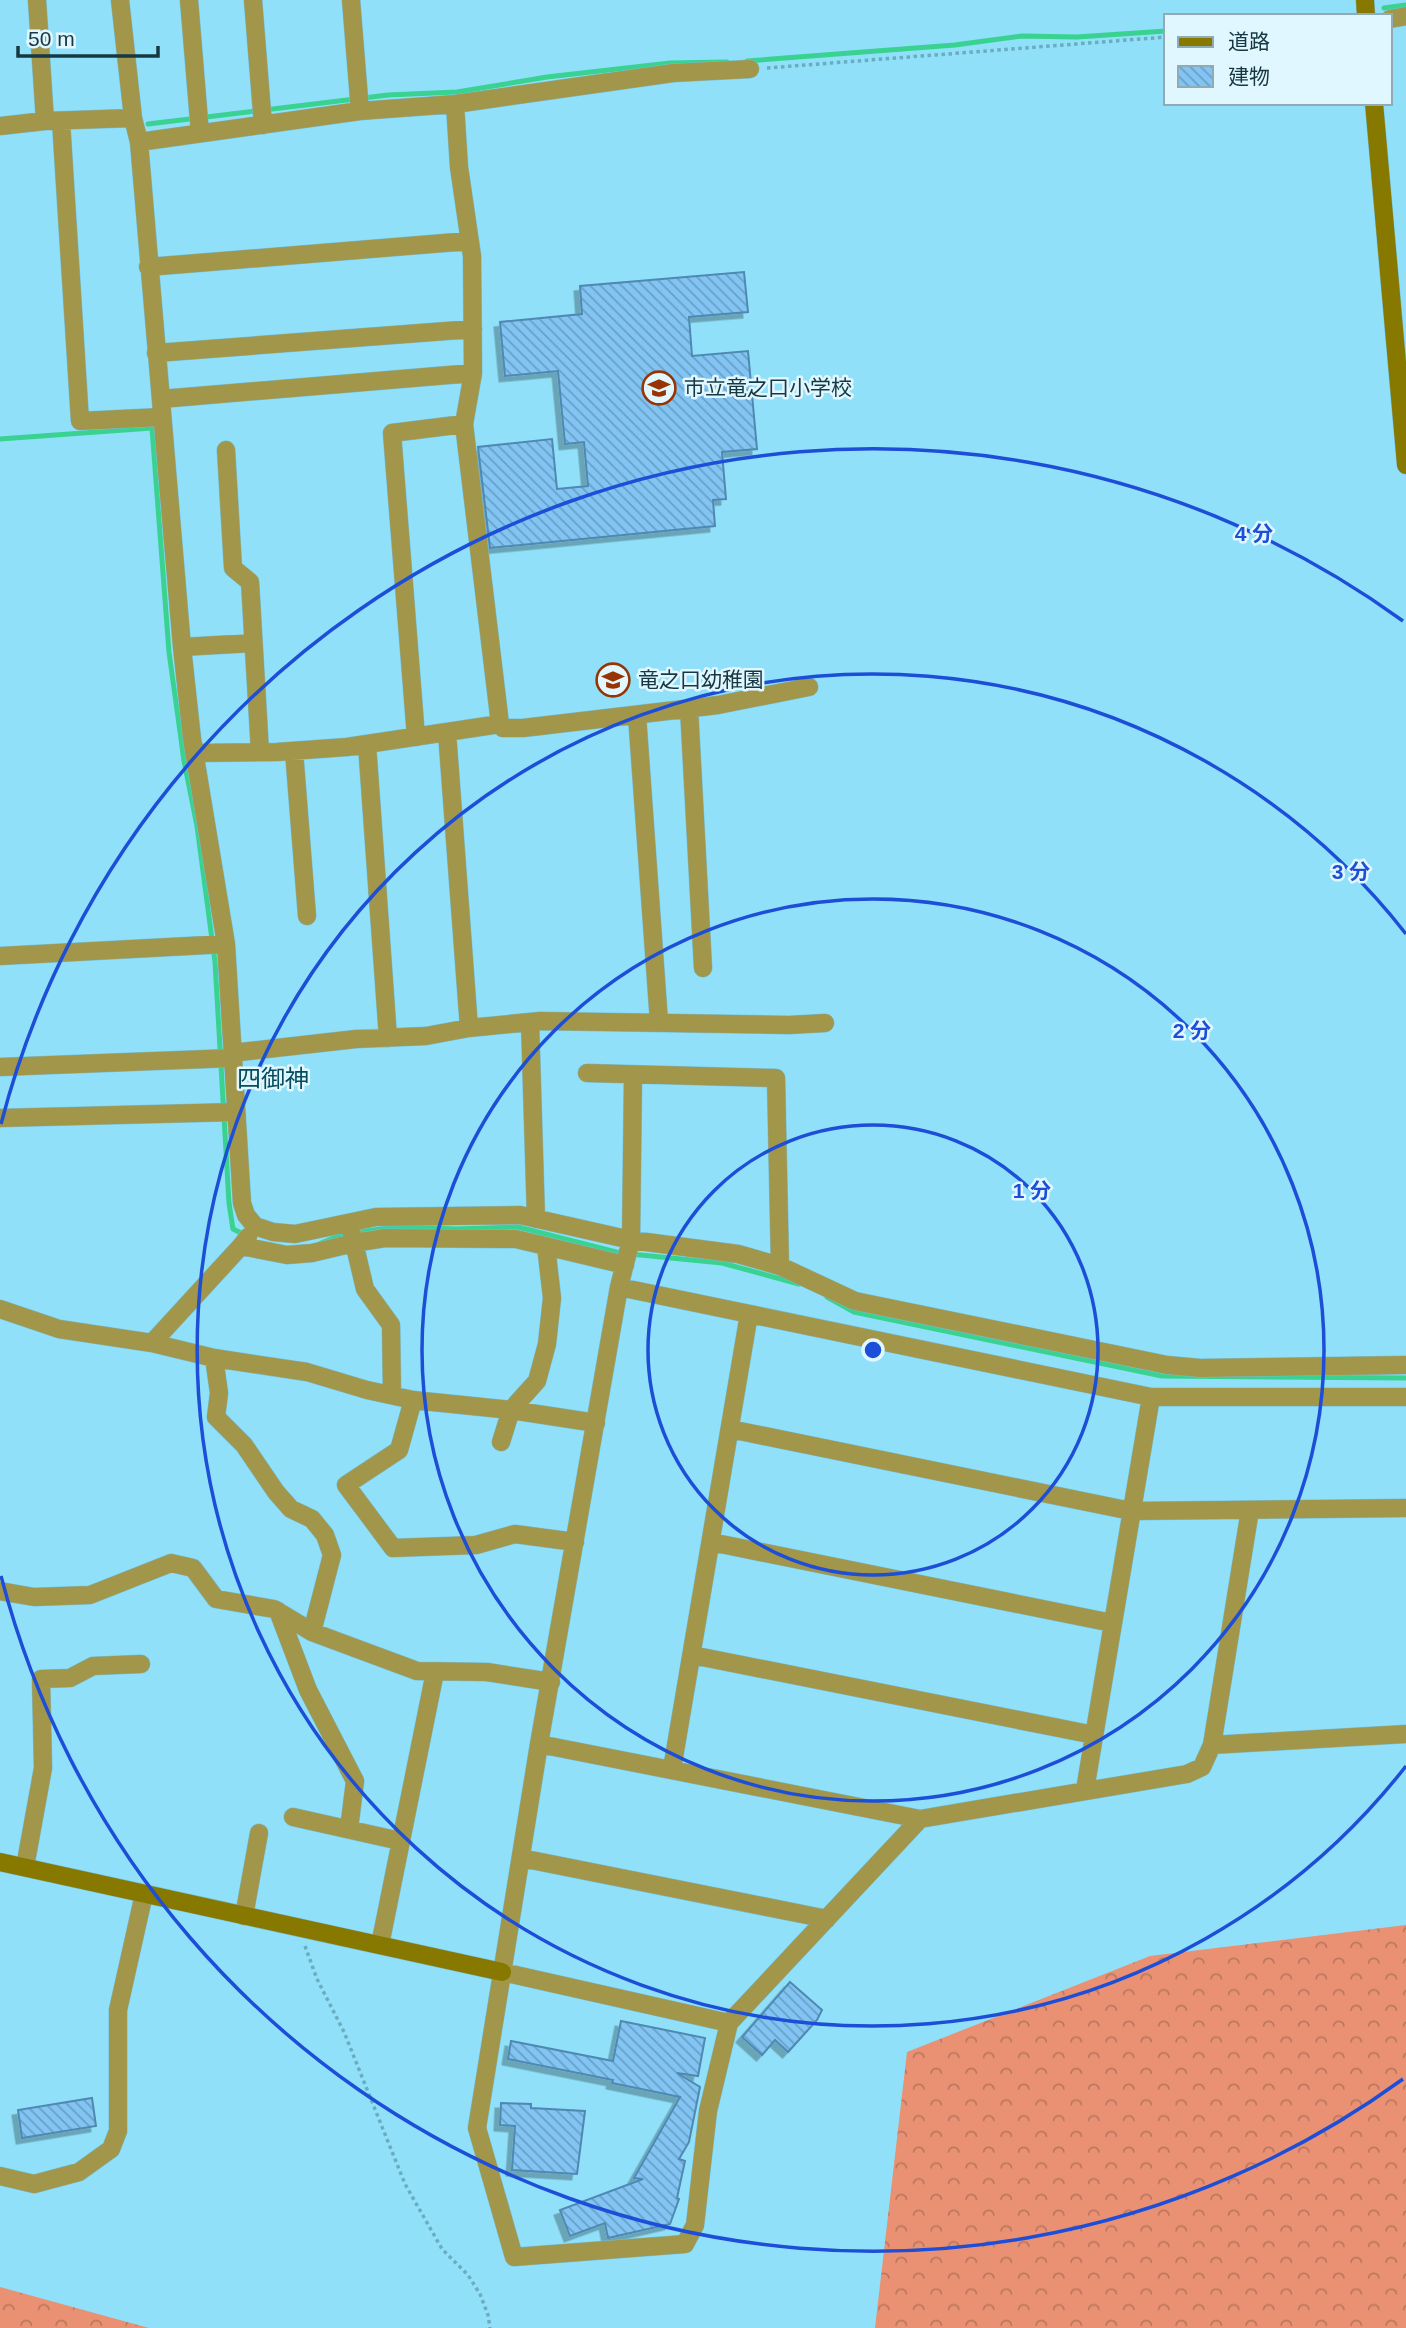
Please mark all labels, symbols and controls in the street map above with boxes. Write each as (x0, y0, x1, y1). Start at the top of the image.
scale bar (18, 14, 158, 58)
legend (1164, 14, 1392, 105)
text: 50 m (28, 27, 75, 50)
text: 道路 (1228, 30, 1270, 53)
text: 建物 (1228, 65, 1270, 88)
school or university icon: 市立竜之口小学校 (640, 369, 678, 407)
place label: 市立竜之口小学校 (684, 376, 852, 399)
text: 4 分 (1235, 522, 1273, 545)
school or university icon: 竜之口幼稚園 (594, 661, 632, 699)
place label: 竜之口幼稚園 (638, 668, 764, 691)
text: 3 分 (1332, 860, 1370, 883)
text: 2 分 (1173, 1019, 1211, 1042)
district label: 四御神 (237, 1065, 309, 1092)
text: 1 分 (1013, 1179, 1051, 1202)
centre of rings (861, 1338, 885, 1362)

